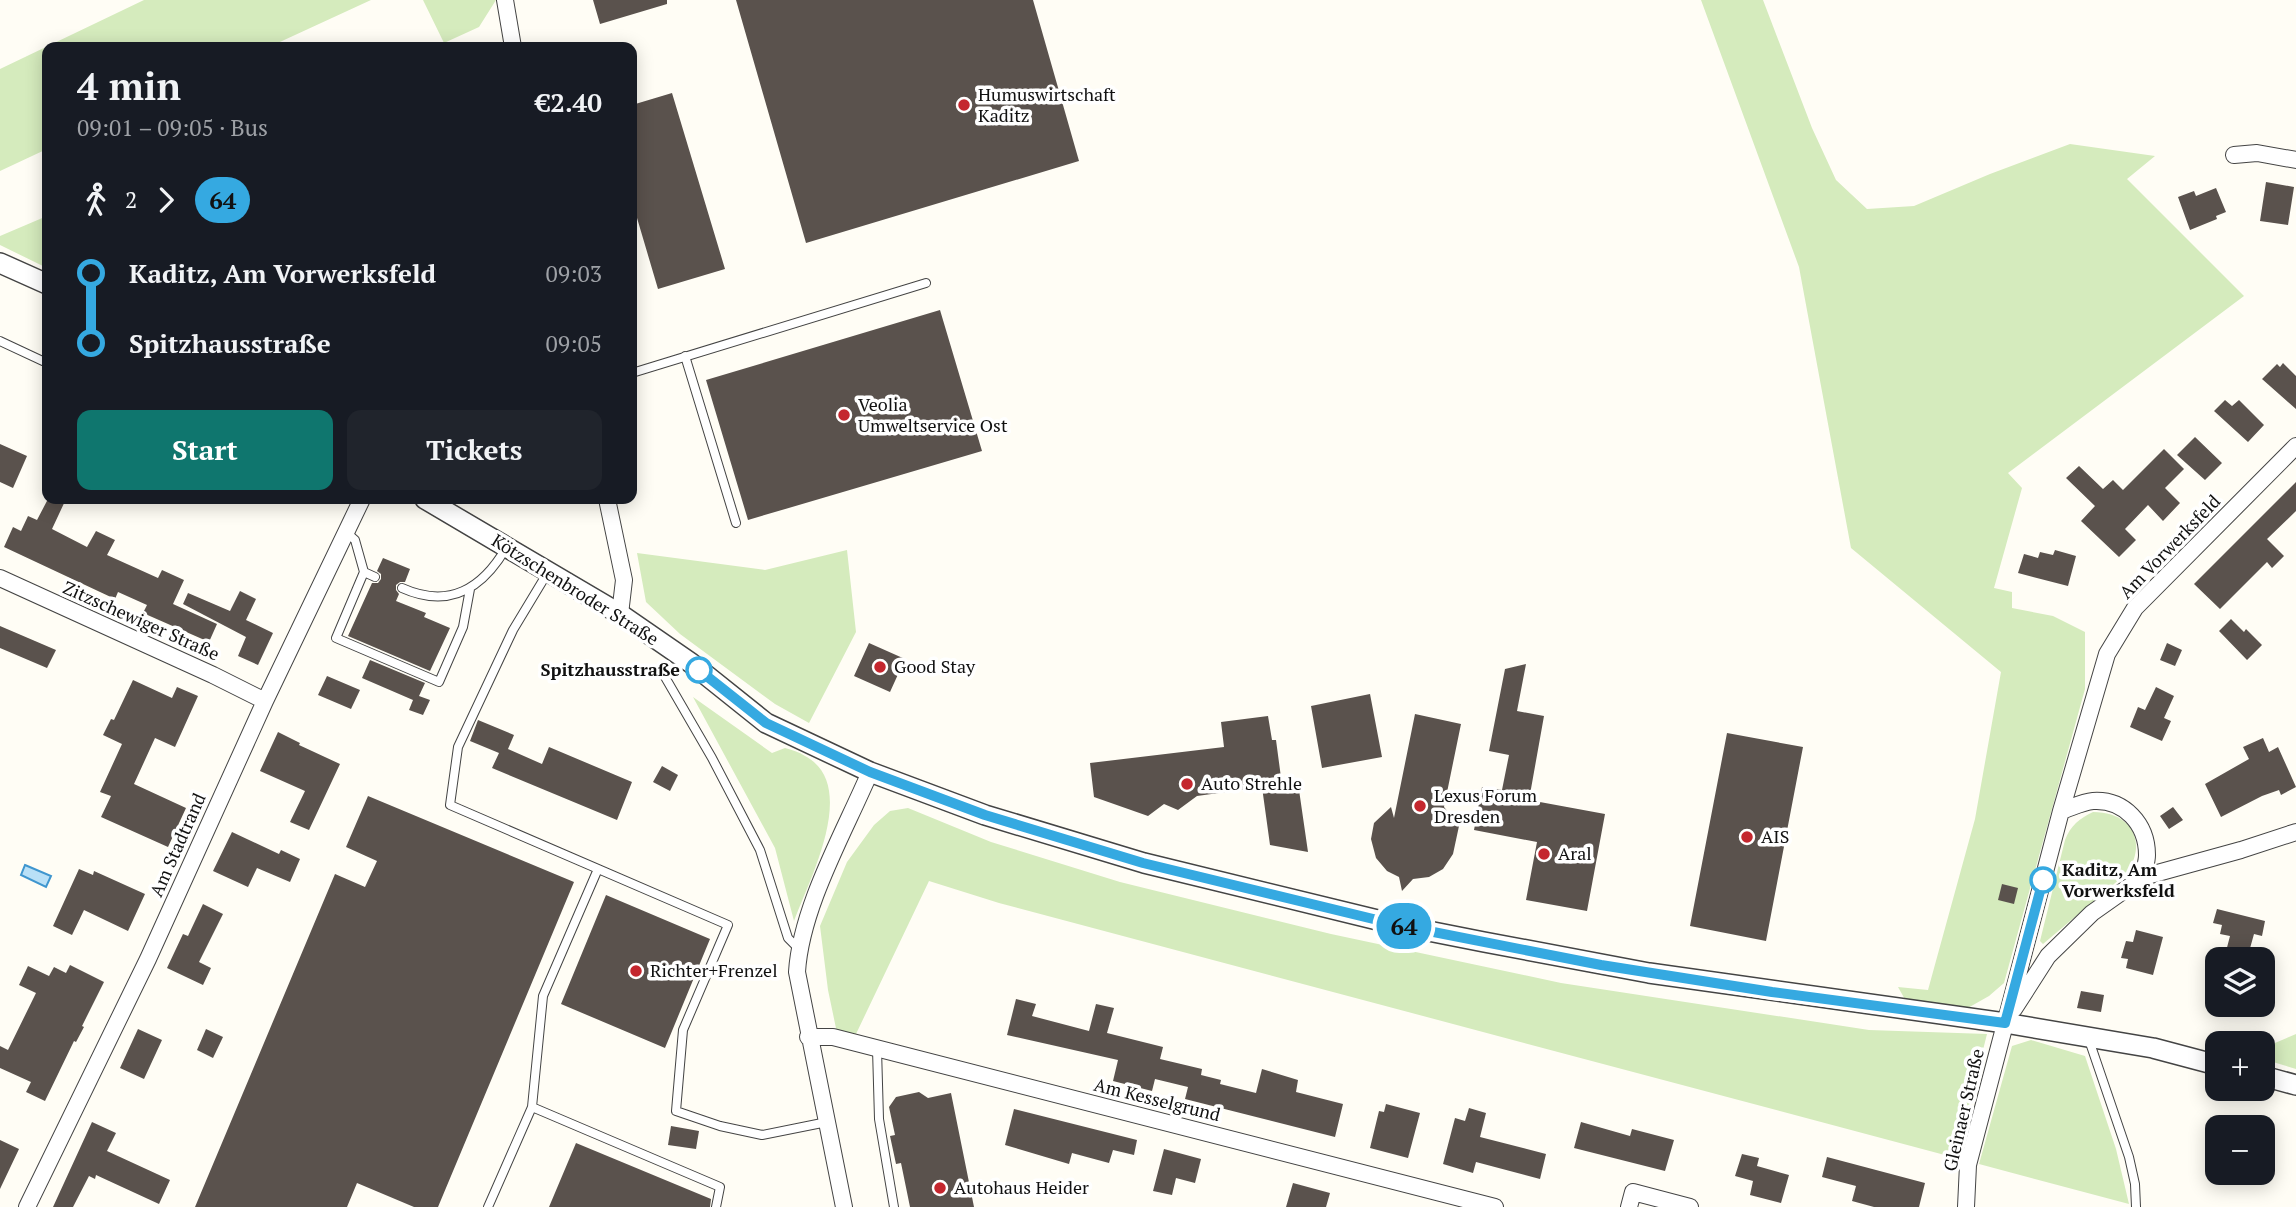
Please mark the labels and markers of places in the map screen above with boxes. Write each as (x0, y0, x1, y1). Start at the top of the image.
place label: Humuswirtschaft Kaditz (978, 82, 1116, 127)
marker: Humuswirtschaft Kaditz (956, 97, 972, 113)
place label: Veolia Umweltservice Ost (858, 392, 1008, 437)
marker: Veolia Umweltservice Ost (836, 407, 852, 423)
place label: Good Stay (894, 654, 976, 678)
place label: Spitzhausstraße (540, 657, 680, 681)
marker: Spitzhausstraße (686, 657, 712, 683)
marker: Good Stay (872, 659, 888, 675)
place label: Auto Strehle (1201, 771, 1302, 795)
marker: Auto Strehle (1179, 776, 1195, 792)
place label: Lexus Forum Dresden (1434, 783, 1537, 828)
marker: Lexus Forum Dresden (1412, 798, 1428, 814)
place label: AIS (1761, 824, 1789, 848)
marker: AIS (1739, 829, 1755, 845)
place label: Aral (1558, 841, 1592, 865)
marker: Aral (1536, 846, 1552, 862)
place label: Kaditz, Am Vorwerksfeld (2062, 857, 2175, 902)
marker: Kaditz, Am Vorwerksfeld (2030, 867, 2056, 893)
place label: Richter+Frenzel (650, 958, 778, 982)
marker: Richter+Frenzel (628, 963, 644, 979)
place label: Autohaus Heider (954, 1175, 1089, 1199)
marker: Autohaus Heider (932, 1180, 948, 1196)

